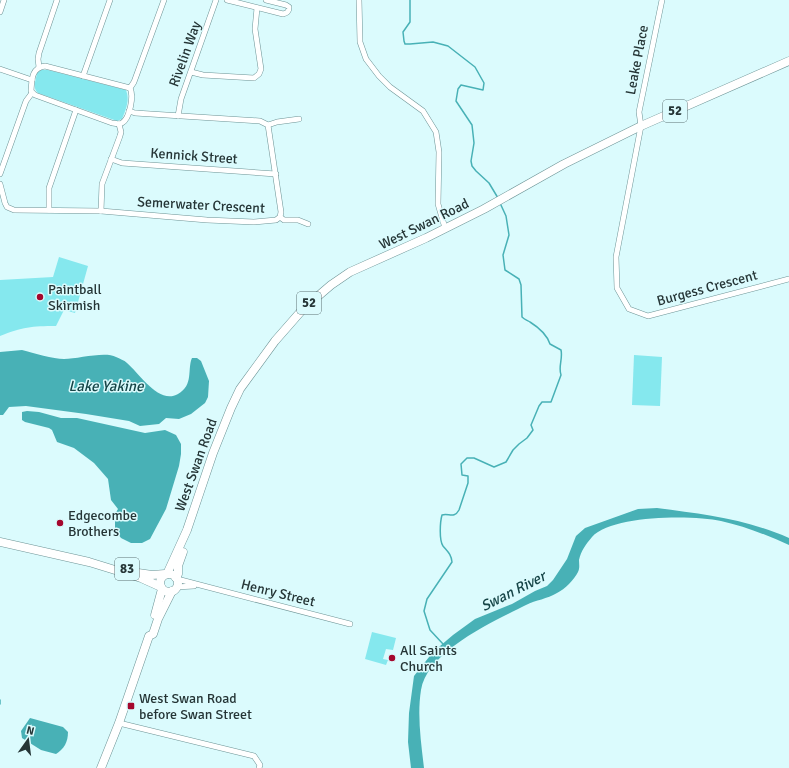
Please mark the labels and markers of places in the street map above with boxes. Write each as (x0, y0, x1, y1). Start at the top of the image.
place label: Paintball Skirmish (48, 281, 102, 314)
marker: Paintball Skirmish (35, 292, 45, 302)
place label: Edgecombe Brothers (68, 507, 137, 540)
marker: Edgecombe Brothers (55, 518, 65, 528)
place label: All Saints Church (400, 642, 457, 675)
marker: All Saints Church (387, 653, 397, 663)
place label: West Swan Road before Swan Street (139, 690, 252, 723)
marker: West Swan Road before Swan Street (126, 701, 136, 711)

